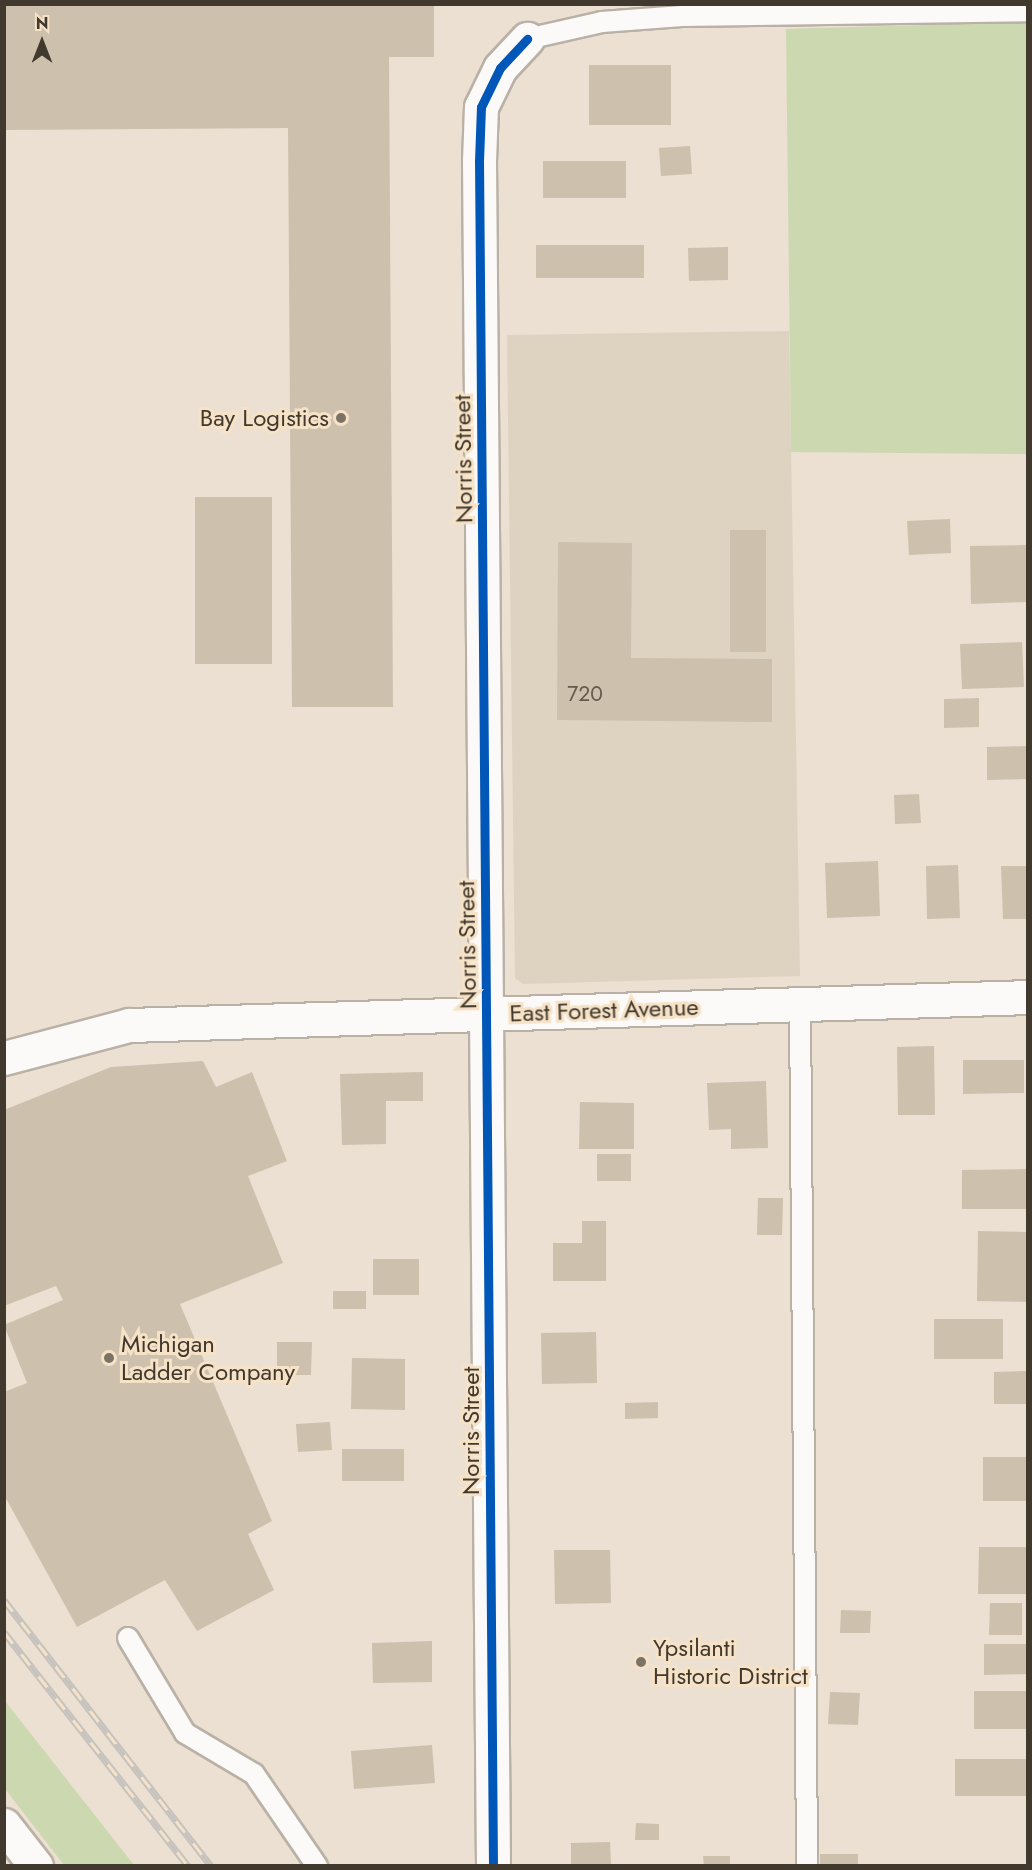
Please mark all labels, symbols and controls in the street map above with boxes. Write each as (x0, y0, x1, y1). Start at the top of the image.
north arrow (12, 12, 72, 72)
text: N (36, 12, 48, 35)
street label: Norris Street (447, 394, 479, 524)
place label: Bay Logistics (200, 404, 329, 432)
marker: Bay Logistics (334, 411, 348, 425)
house number: 720 (567, 681, 603, 707)
street label: Norris Street (451, 880, 483, 1010)
street label: East Forest Avenue (509, 992, 699, 1028)
place label: Michigan Ladder Company (121, 1330, 295, 1386)
marker: Michigan Ladder Company (102, 1351, 116, 1365)
street label: Norris Street (457, 1367, 485, 1495)
place label: Ypsilanti Historic District (653, 1634, 808, 1690)
marker: Ypsilanti Historic District (634, 1655, 648, 1669)

